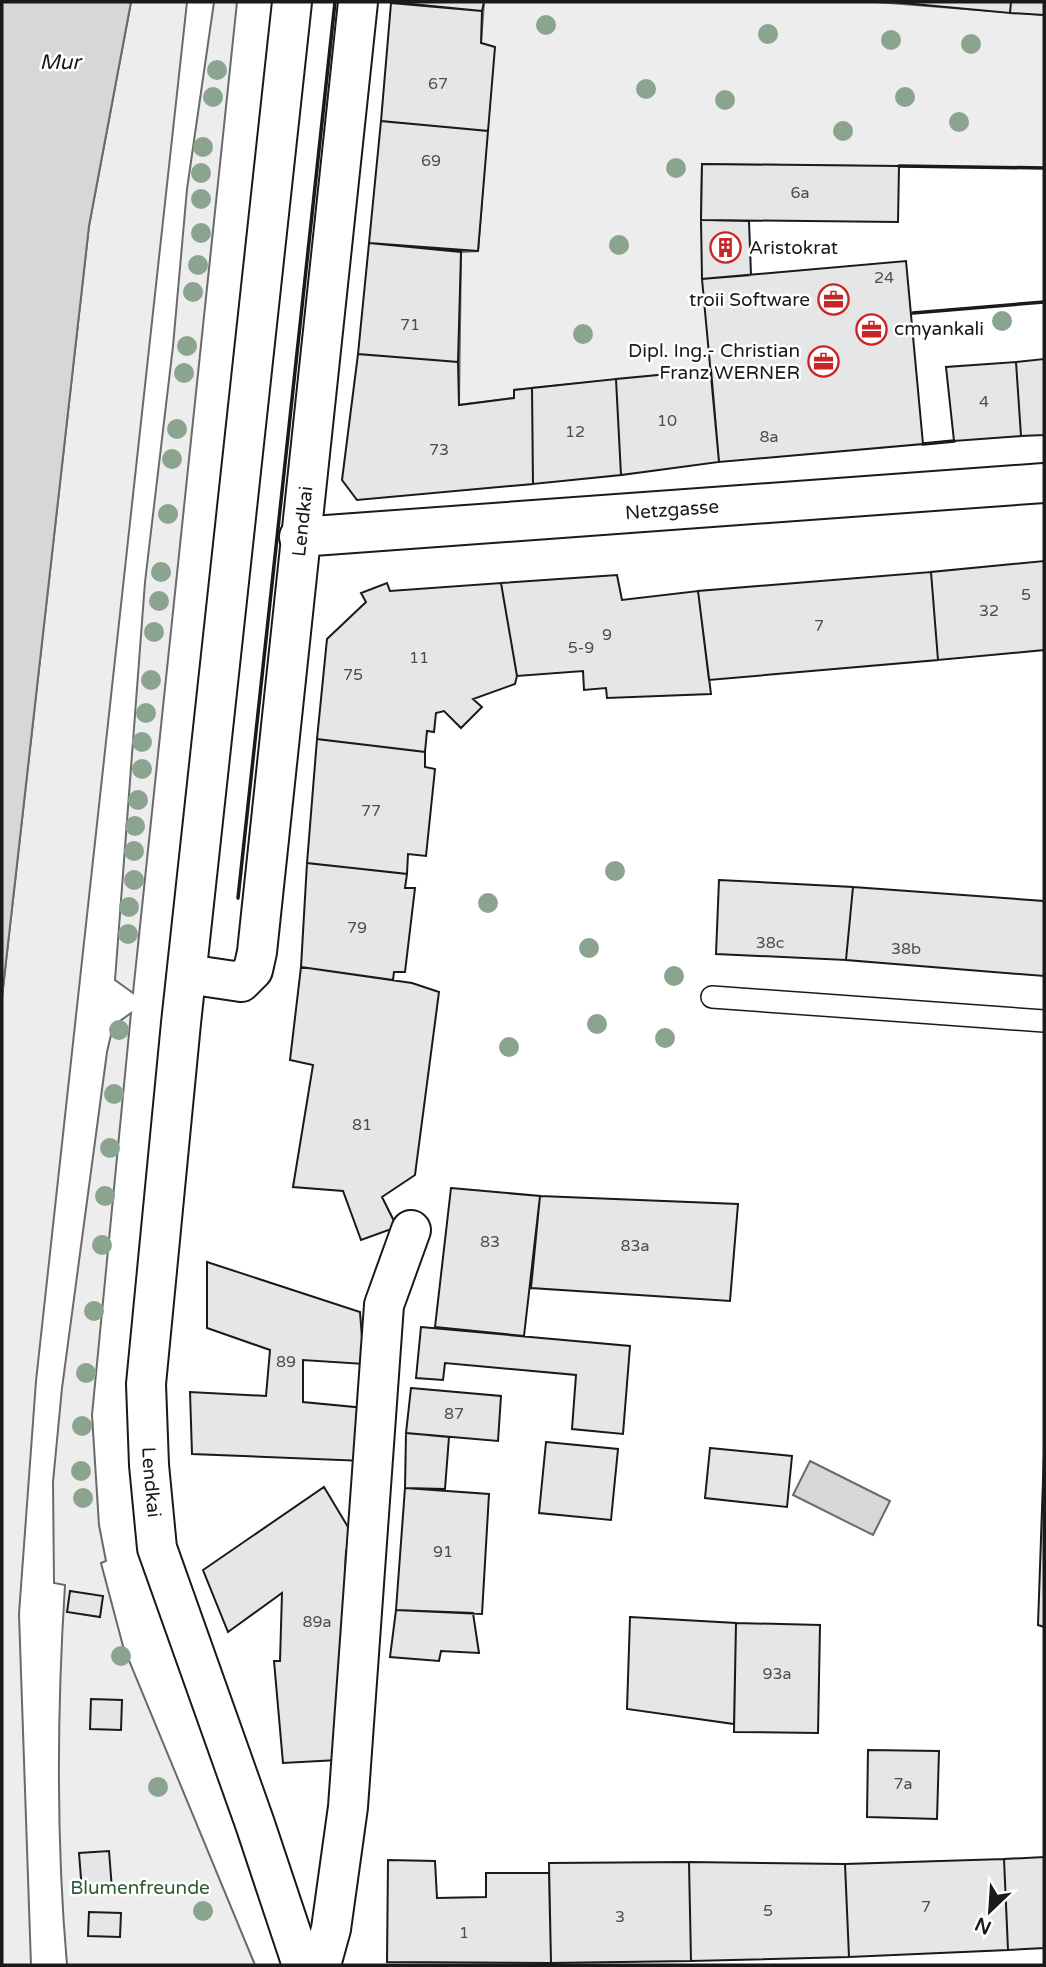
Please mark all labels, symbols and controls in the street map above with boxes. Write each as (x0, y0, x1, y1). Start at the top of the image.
water label: Mur (40, 50, 83, 75)
house number: 67 (428, 74, 448, 94)
house number: 69 (421, 151, 441, 171)
house number: 6a (790, 183, 810, 203)
building icon: Aristokrat (709, 231, 743, 265)
place label: Aristokrat (749, 237, 838, 259)
house number: 24 (874, 268, 894, 288)
office icon: troii Software (816, 283, 850, 317)
place label: troii Software (689, 289, 810, 311)
office icon: cmyankali (854, 312, 888, 346)
house number: 71 (400, 315, 420, 335)
place label: cmyankali (894, 318, 984, 340)
place label: Dipl. Ing.- Christian Franz WERNER (628, 340, 800, 384)
office icon: Dipl. Ing.- Christian Franz WERNER (806, 345, 840, 379)
house number: 4 (979, 392, 989, 412)
house number: 10 (657, 411, 677, 431)
house number: 12 (565, 422, 585, 442)
house number: 8a (759, 427, 779, 447)
house number: 73 (429, 440, 449, 460)
street label: Lendkai (288, 485, 317, 558)
street label: Netzgasse (624, 496, 720, 524)
house number: 5 (1021, 585, 1031, 605)
house number: 32 (979, 601, 999, 621)
house number: 7 (814, 616, 824, 636)
house number: 9 (602, 625, 612, 645)
house number: 5-9 (568, 638, 594, 658)
house number: 11 (409, 648, 429, 668)
house number: 75 (343, 665, 363, 685)
house number: 77 (361, 801, 381, 821)
house number: 79 (347, 918, 367, 938)
house number: 38c (756, 933, 784, 953)
house number: 38b (891, 939, 921, 959)
house number: 81 (352, 1115, 372, 1135)
house number: 83 (480, 1232, 500, 1252)
house number: 83a (620, 1236, 650, 1256)
house number: 89 (276, 1352, 296, 1372)
house number: 87 (444, 1404, 464, 1424)
street label: Lendkai (137, 1446, 165, 1518)
house number: 91 (433, 1542, 453, 1562)
house number: 89a (302, 1612, 332, 1632)
house number: 93a (762, 1664, 792, 1684)
house number: 7a (893, 1774, 913, 1794)
north arrow (955, 1876, 1025, 1946)
park label: Blumenfreunde (70, 1877, 210, 1899)
house number: 7 (921, 1897, 931, 1917)
house number: 5 (763, 1901, 773, 1921)
house number: 3 (615, 1907, 625, 1927)
text: N (972, 1912, 995, 1939)
house number: 1 (459, 1923, 469, 1943)

